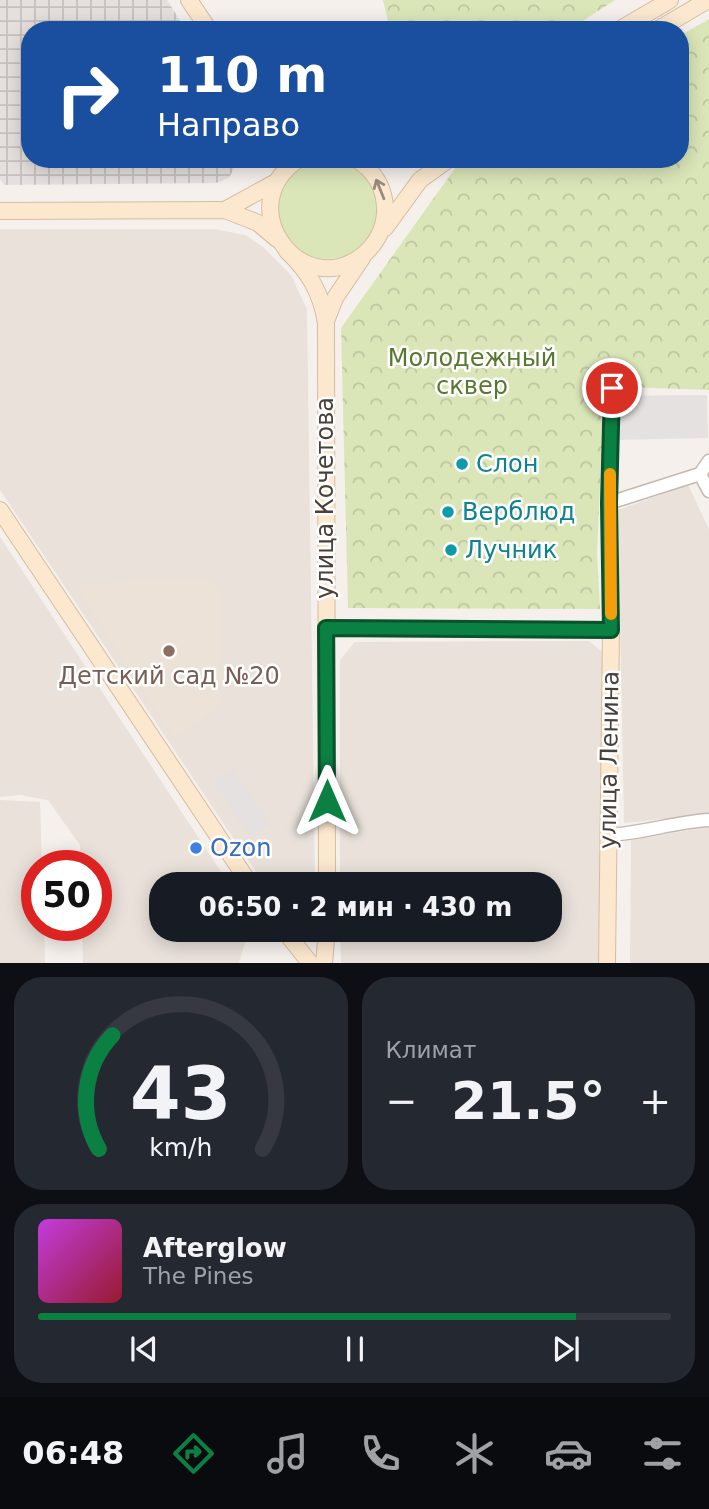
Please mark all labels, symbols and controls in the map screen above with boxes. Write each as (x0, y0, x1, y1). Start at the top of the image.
text: 110 m (157, 47, 327, 104)
icon: right (42, 49, 133, 140)
text: Направо (157, 106, 300, 144)
one-way arrow (372, 178, 385, 200)
park label: Молодежный сквер (388, 344, 556, 400)
pin (582, 358, 642, 418)
icon: arrive (593, 369, 631, 407)
street label: улица Кочетова (311, 397, 339, 599)
place label: Слон (476, 450, 538, 478)
marker: Слон (454, 456, 470, 472)
place label: Верблюд (462, 498, 575, 526)
marker: Верблюд (440, 504, 456, 520)
place label: Лучник (465, 536, 557, 564)
marker: Лучник (443, 542, 459, 558)
marker: Детский сад №20 (161, 643, 177, 659)
place label: Детский сад №20 (58, 662, 280, 690)
street label: улица Ленина (593, 671, 625, 849)
position arrow (290, 764, 364, 838)
place label: Ozon (210, 834, 271, 862)
marker: Ozon (188, 840, 204, 856)
speed limit sign: 50 (21, 850, 112, 941)
text: 06:50 · 2 мин · 430 m (199, 892, 512, 922)
text: Климат (386, 1037, 476, 1063)
text: 43 (130, 1052, 231, 1137)
text: 21.5° (451, 1071, 605, 1131)
text: − (386, 1079, 417, 1123)
text: + (639, 1079, 671, 1123)
text: km/h (149, 1133, 212, 1162)
text: Afterglow (143, 1233, 287, 1263)
text: The Pines (143, 1263, 254, 1289)
icon: previous (125, 1330, 163, 1368)
icon: pause (336, 1330, 374, 1368)
icon: next (547, 1330, 585, 1368)
icon: directions (169, 1429, 218, 1478)
icon: music (263, 1429, 312, 1478)
icon: phone (356, 1429, 405, 1478)
icon: climate (450, 1429, 499, 1478)
icon: car (544, 1429, 593, 1478)
icon: filters (638, 1429, 687, 1478)
text: 06:48 (22, 1434, 124, 1472)

